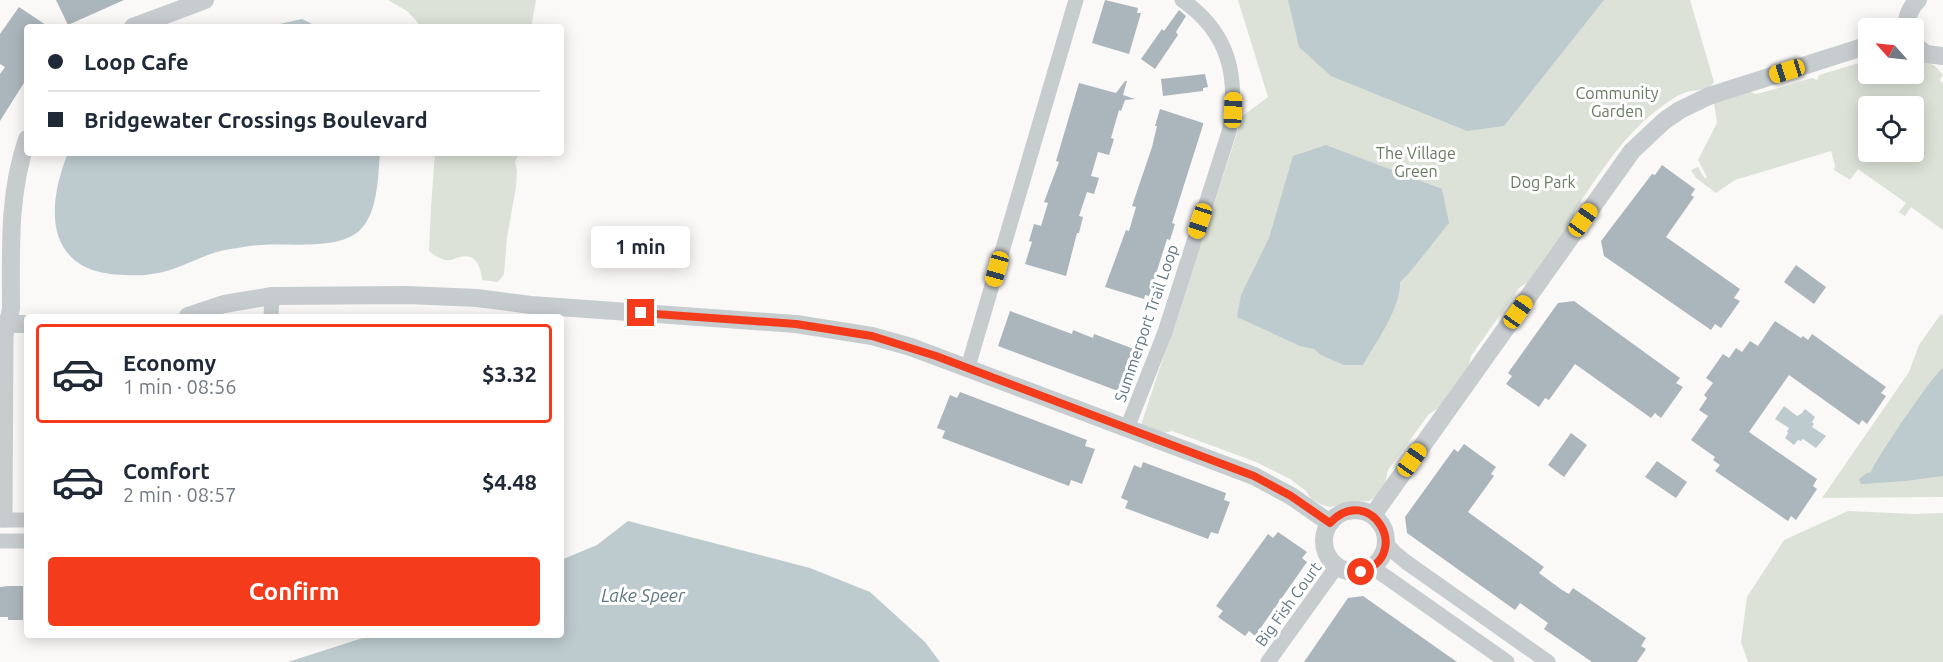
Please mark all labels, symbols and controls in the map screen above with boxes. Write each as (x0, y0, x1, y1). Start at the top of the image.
north arrow (1858, 18, 1924, 84)
map controls (1858, 18, 1924, 162)
text: Loop Cafe (84, 49, 189, 74)
car (1767, 57, 1807, 85)
park label: Community Garden (1576, 84, 1659, 120)
car (1223, 92, 1243, 128)
button: locate (1858, 96, 1924, 162)
text: Bridgewater Crossings Boulevard (84, 107, 428, 132)
park label: The Village Green (1376, 144, 1456, 180)
park label: Dog Park (1510, 173, 1576, 191)
car (1565, 200, 1601, 240)
car (1186, 201, 1214, 241)
callout: 1 min (592, 226, 690, 268)
text: 1 min (615, 235, 666, 258)
street label: Summerport Trail Loop (1111, 242, 1181, 404)
car (983, 249, 1011, 289)
car (1500, 292, 1536, 332)
route end (627, 299, 654, 326)
icon: car (51, 347, 105, 401)
text: Economy (123, 350, 216, 375)
text: $3.32 (482, 361, 537, 386)
text: 1 min · 08:56 (123, 375, 237, 398)
car (1394, 440, 1430, 480)
icon: car (51, 455, 105, 509)
text: Comfort (123, 458, 210, 483)
text: $4.48 (482, 469, 537, 494)
text: 2 min · 08:57 (123, 483, 237, 506)
button: Confirm (48, 557, 540, 626)
street label: Big Fish Court (1251, 558, 1325, 650)
route start (1347, 558, 1374, 585)
water label: Lake Speer (601, 585, 686, 605)

